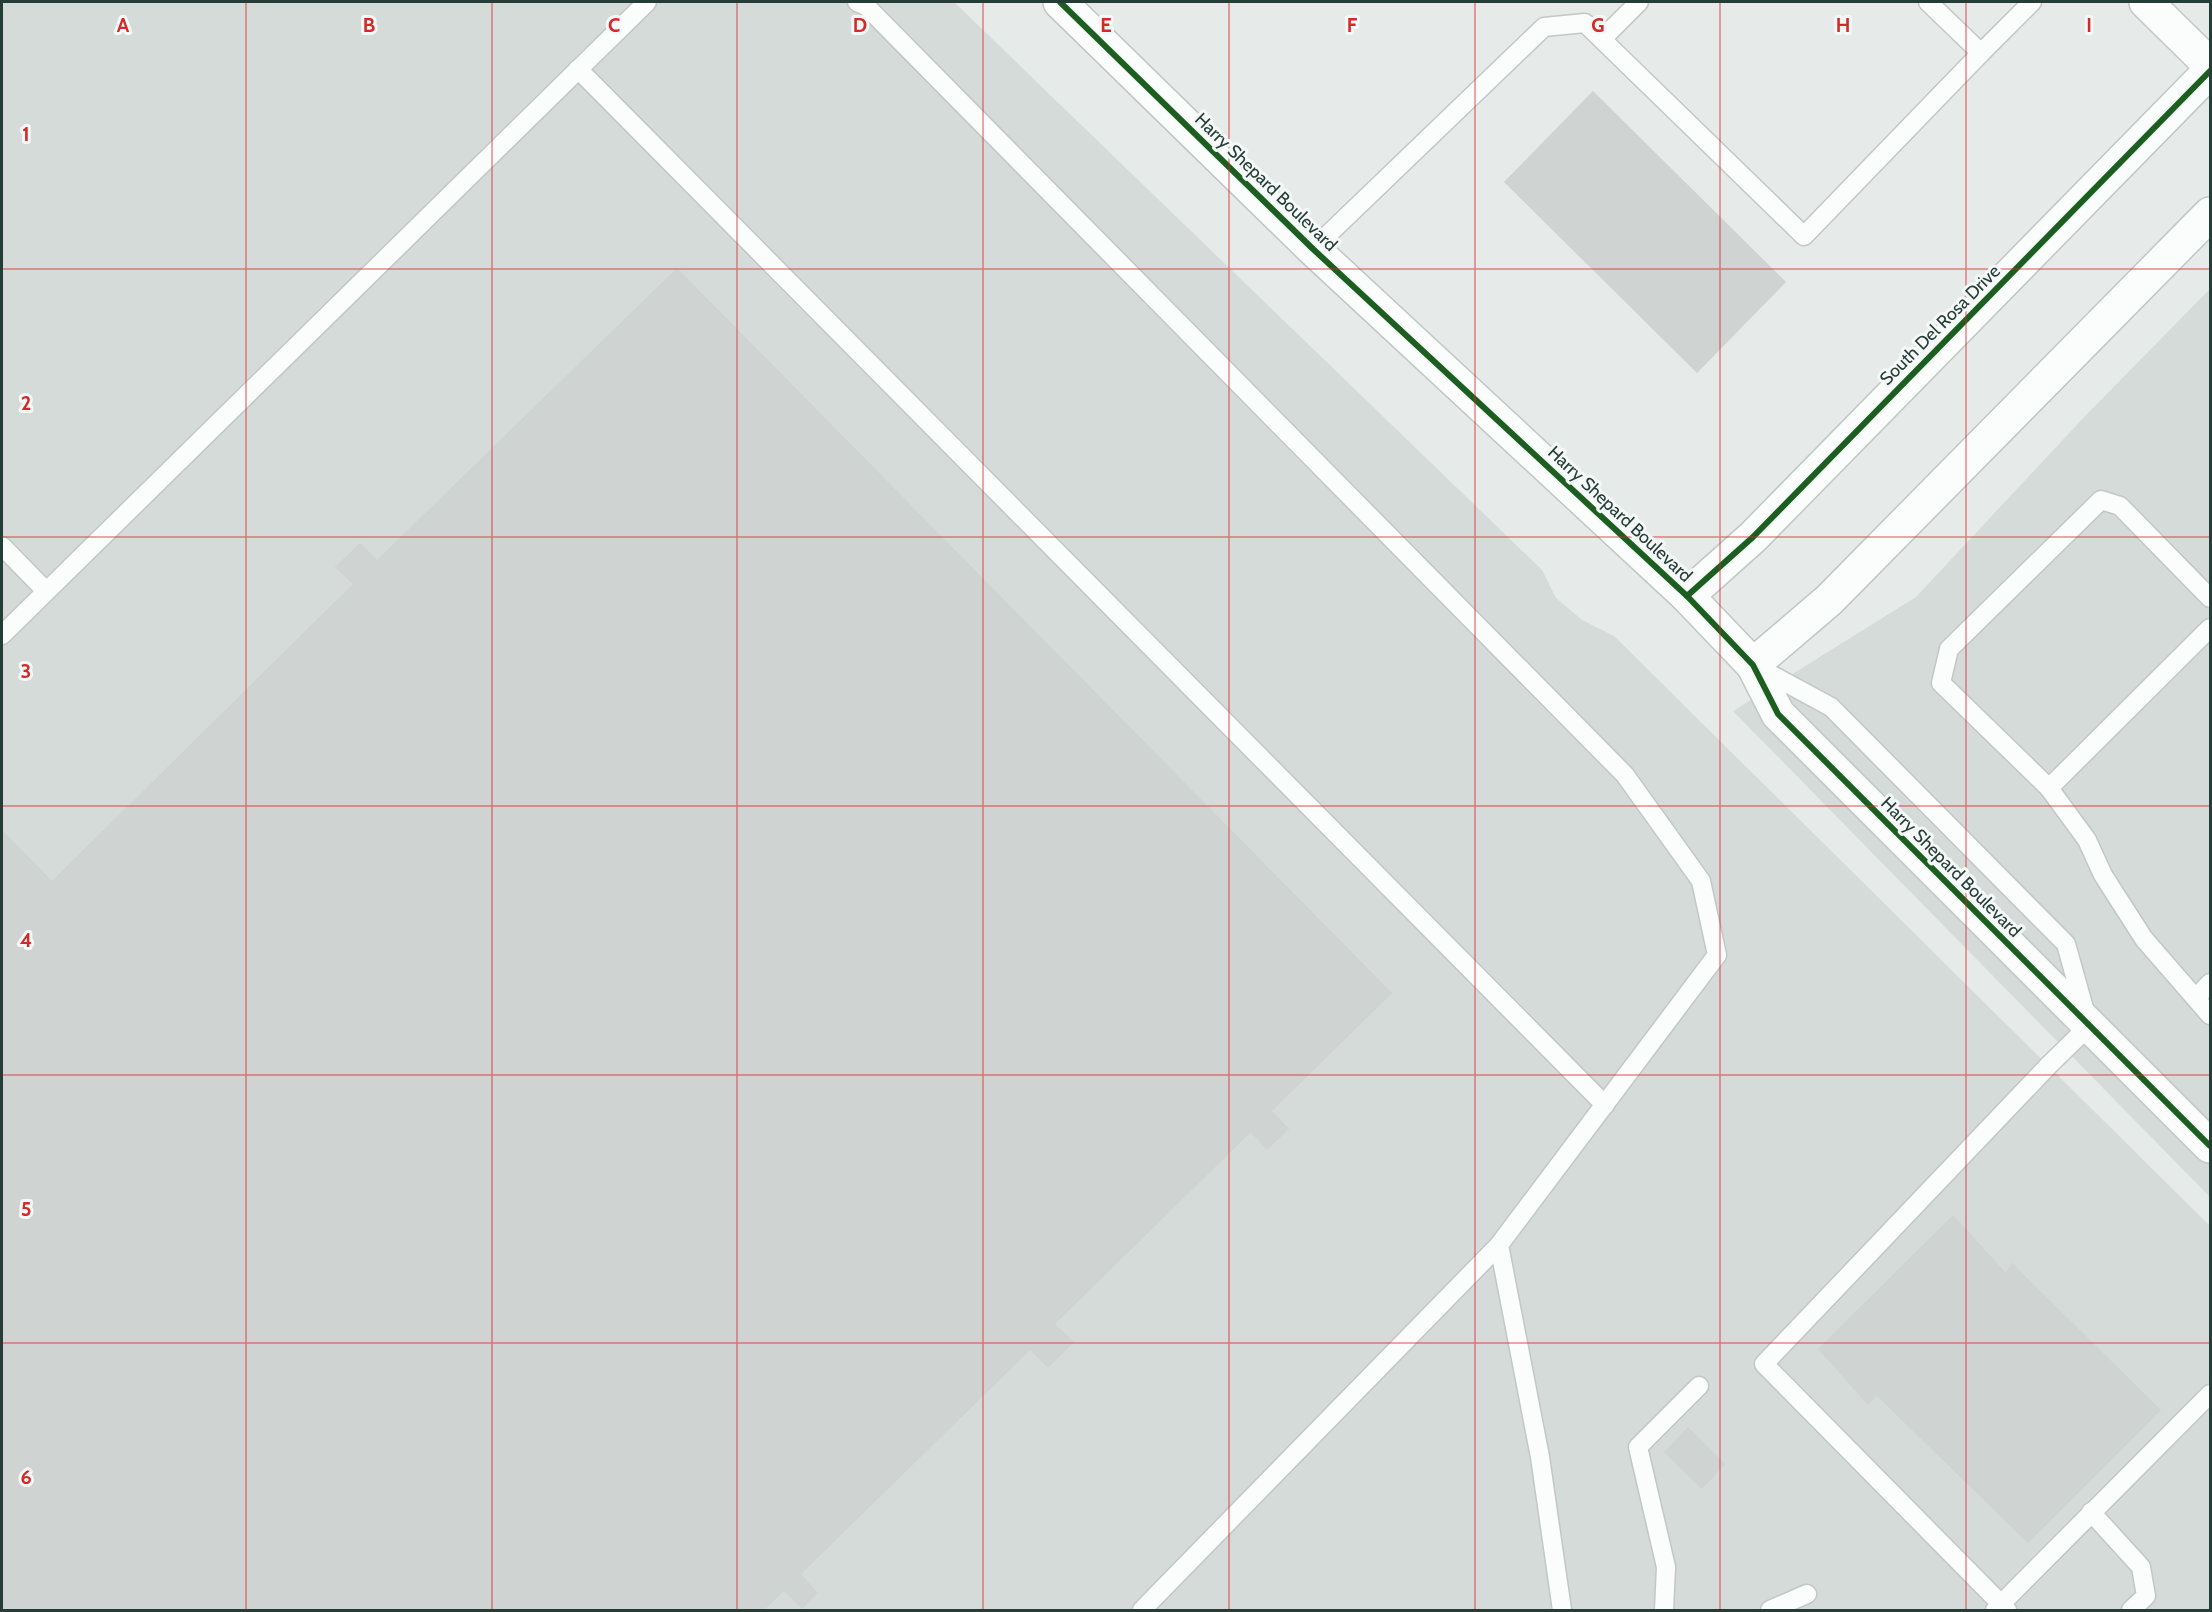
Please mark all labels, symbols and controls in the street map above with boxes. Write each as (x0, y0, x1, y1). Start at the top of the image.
text: A (117, 13, 130, 37)
text: B (363, 13, 375, 37)
text: C (608, 13, 620, 37)
text: D (853, 13, 867, 37)
text: E (1100, 13, 1112, 37)
text: F (1347, 13, 1358, 37)
text: G (1591, 13, 1605, 37)
text: H (1836, 13, 1850, 37)
text: I (2086, 13, 2092, 37)
street label: Harry Shepard Boulevard (1190, 108, 1342, 256)
text: 1 (22, 122, 30, 146)
street label: South Del Rosa Drive (1875, 260, 2005, 390)
text: 2 (21, 391, 31, 415)
street label: Harry Shepard Boulevard (1543, 441, 1697, 587)
text: 3 (21, 659, 31, 683)
street label: Harry Shepard Boulevard (1876, 792, 2026, 942)
text: 4 (20, 928, 32, 952)
text: 5 (21, 1197, 31, 1221)
text: 6 (20, 1465, 32, 1489)

